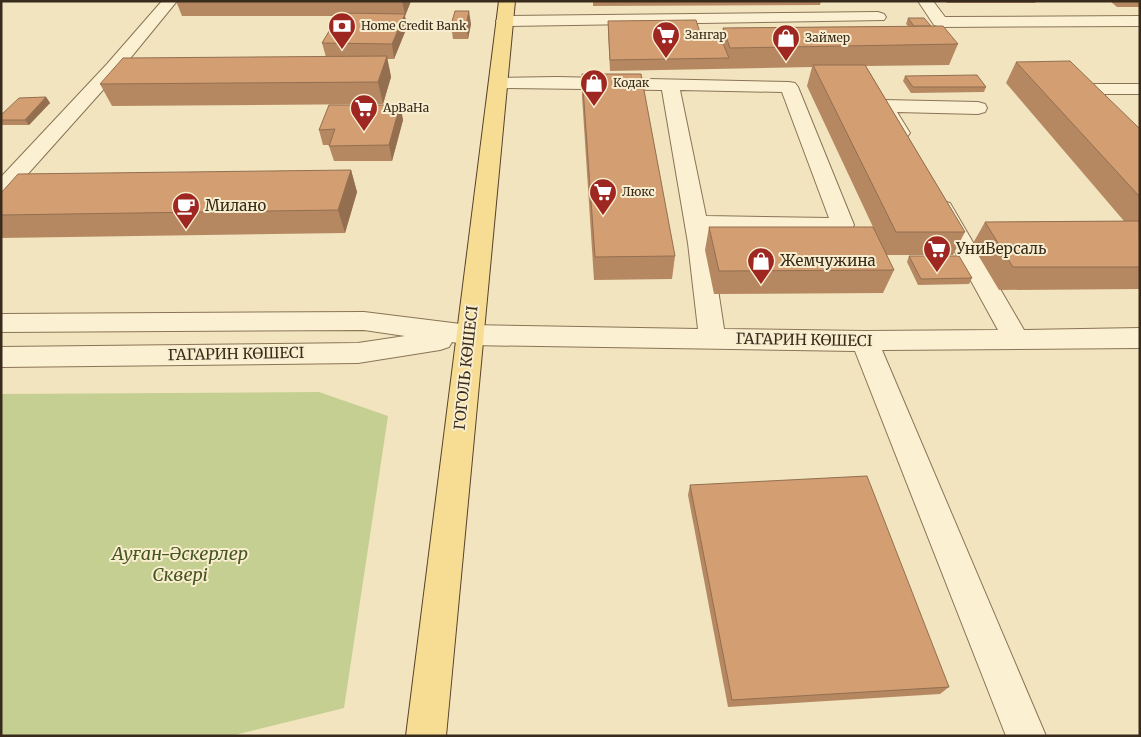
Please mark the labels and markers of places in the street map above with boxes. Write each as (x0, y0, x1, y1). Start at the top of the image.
bank icon: Home Credit Bank (327, 11, 357, 50)
place label: Home Credit Bank (361, 18, 467, 33)
supermarket icon: Зангар (651, 20, 681, 59)
shop icon: Займер (771, 23, 801, 62)
place label: Зангар (685, 27, 727, 42)
place label: Займер (805, 30, 850, 45)
shop icon: Кодак (579, 68, 609, 107)
place label: Кодак (613, 75, 650, 90)
supermarket icon: АрВаНа (349, 93, 379, 132)
place label: АрВаНа (382, 100, 430, 115)
supermarket icon: Люкс (588, 177, 618, 216)
place label: Люкс (622, 184, 655, 199)
cafe icon: Милано (171, 191, 201, 230)
place label: Милано (205, 196, 266, 215)
supermarket icon: УниВерсаль (922, 234, 952, 273)
place label: УниВерсаль (955, 239, 1046, 258)
shop icon: Жемчужина (746, 246, 776, 285)
place label: Жемчужина (780, 251, 876, 270)

